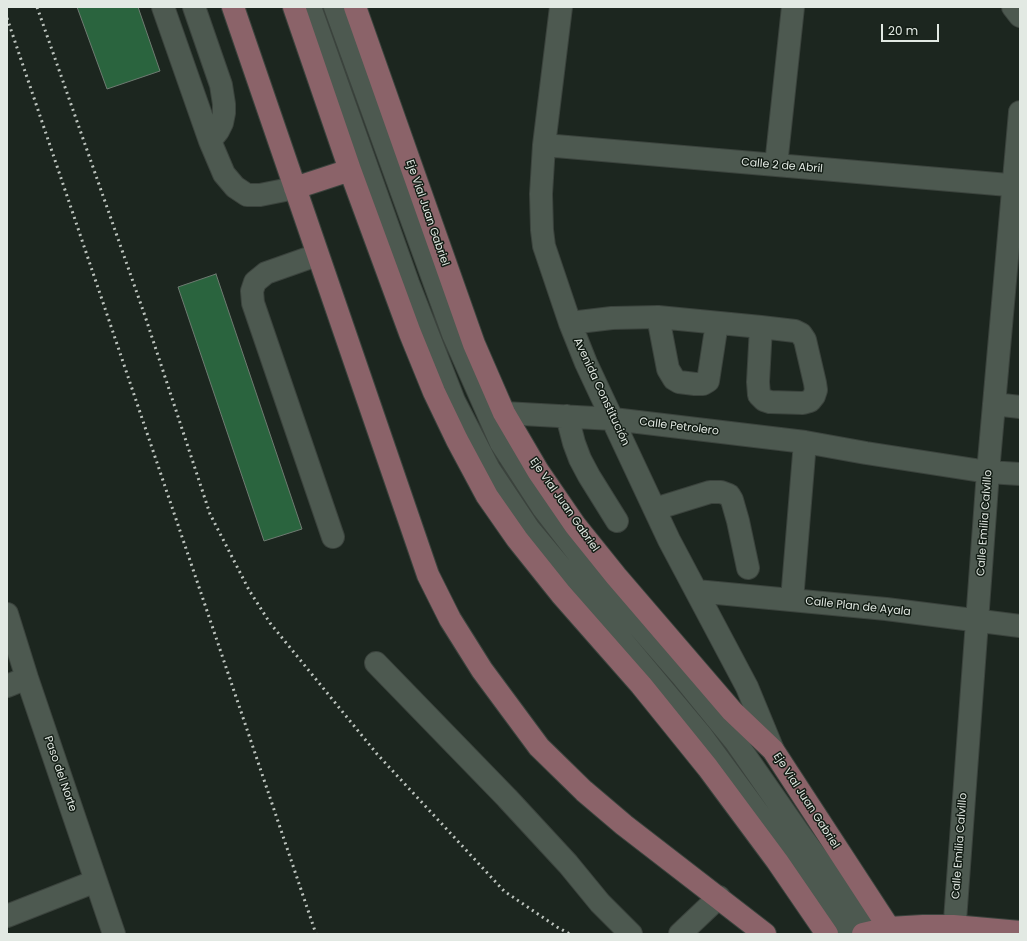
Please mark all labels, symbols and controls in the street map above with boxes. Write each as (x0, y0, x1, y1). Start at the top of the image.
scale bar (883, 16, 941, 42)
text: 20 m (888, 22, 918, 39)
street label: Calle 2 de Abril (741, 156, 823, 176)
street label: Eje Vial Juan Gabriel (403, 158, 451, 268)
street label: Avenida Constitución (570, 336, 632, 448)
street label: Calle Petrolero (638, 416, 720, 438)
street label: Eje Vial Juan Gabriel (527, 456, 601, 554)
street label: Calle Emilia Calvillo (975, 469, 995, 577)
street label: Calle Plan de Ayala (805, 595, 911, 619)
street label: Paso del Norte (41, 734, 79, 814)
street label: Eje Vial Juan Gabriel (770, 751, 842, 851)
street label: Calle Emilia Calvillo (950, 792, 970, 900)

